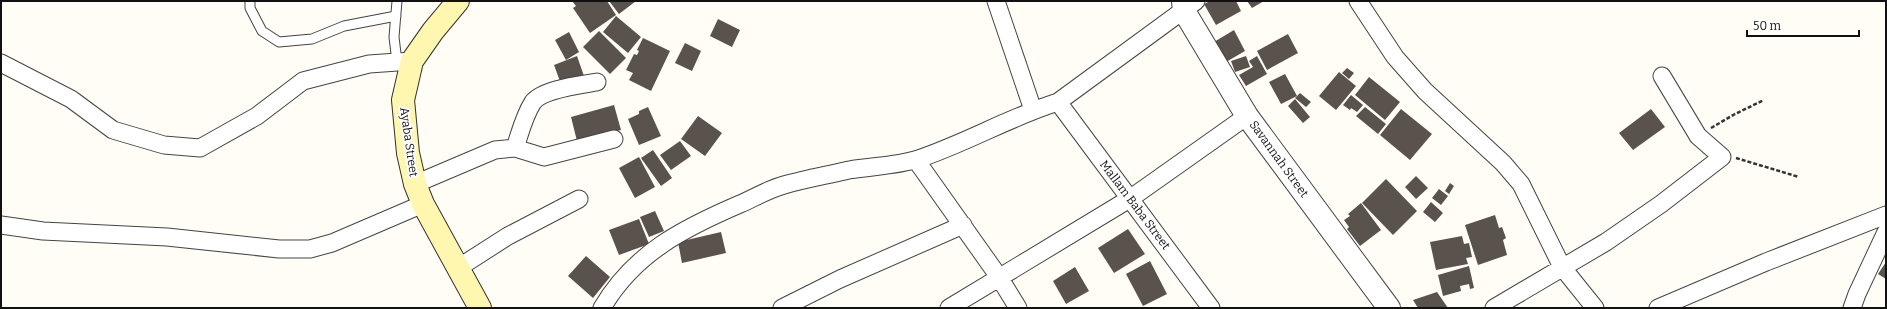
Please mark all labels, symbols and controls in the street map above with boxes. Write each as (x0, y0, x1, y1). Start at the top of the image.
scale bar (1747, 12, 1859, 38)
text: 50 m (1753, 19, 1782, 33)
street label: Ayaba Street (397, 106, 421, 178)
street label: Savannah Street (1246, 118, 1312, 201)
street label: Mallam Baba Street (1097, 158, 1173, 253)

